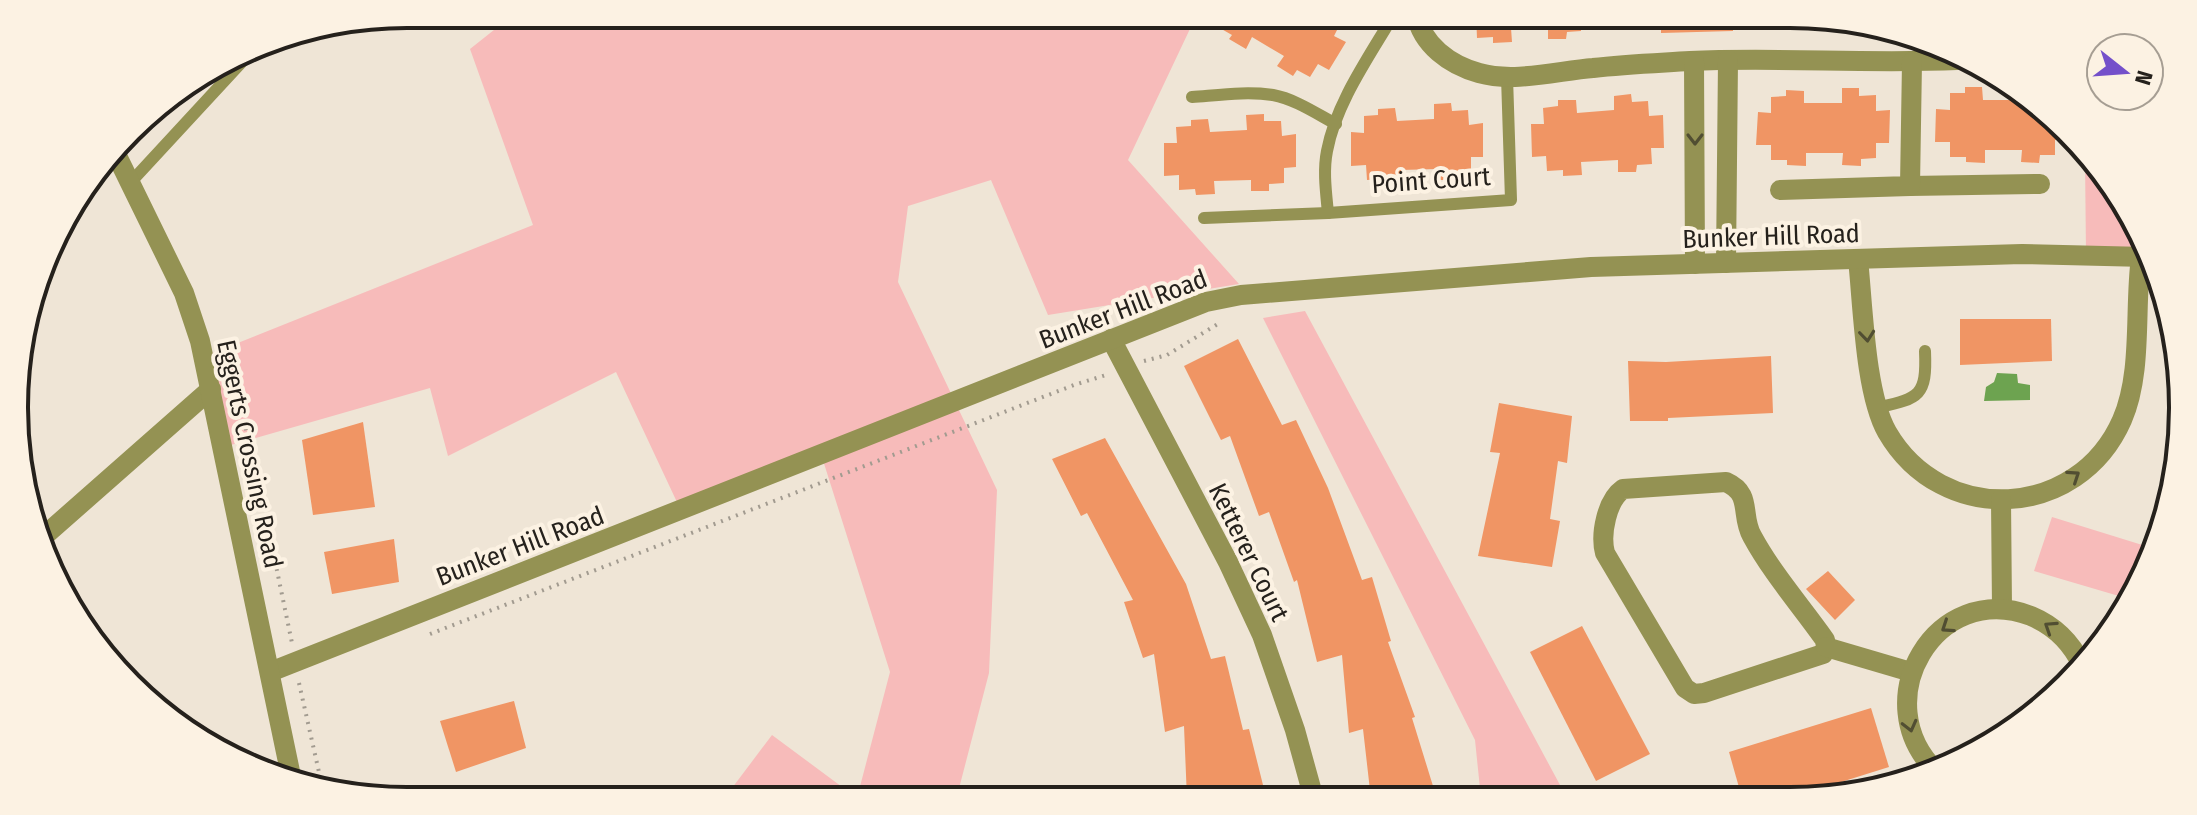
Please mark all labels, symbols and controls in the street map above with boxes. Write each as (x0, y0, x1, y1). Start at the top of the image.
north arrow (2085, 32, 2165, 112)
text: N (2129, 67, 2158, 88)
one-way arrow (1686, 133, 1704, 146)
street label: Point Court (1371, 161, 1492, 200)
street label: Bunker Hill Road (1682, 218, 1860, 255)
street label: Bunker Hill Road (1035, 263, 1212, 356)
one-way arrow (1858, 330, 1875, 343)
street label: Eggerts Crossing Road (210, 337, 289, 571)
one-way arrow (2066, 471, 2080, 486)
street label: Ketterer Court (1202, 478, 1295, 627)
street label: Bunker Hill Road (432, 500, 609, 593)
one-way arrow (1941, 618, 1955, 633)
one-way arrow (2044, 621, 2058, 636)
one-way arrow (1901, 718, 1918, 732)

